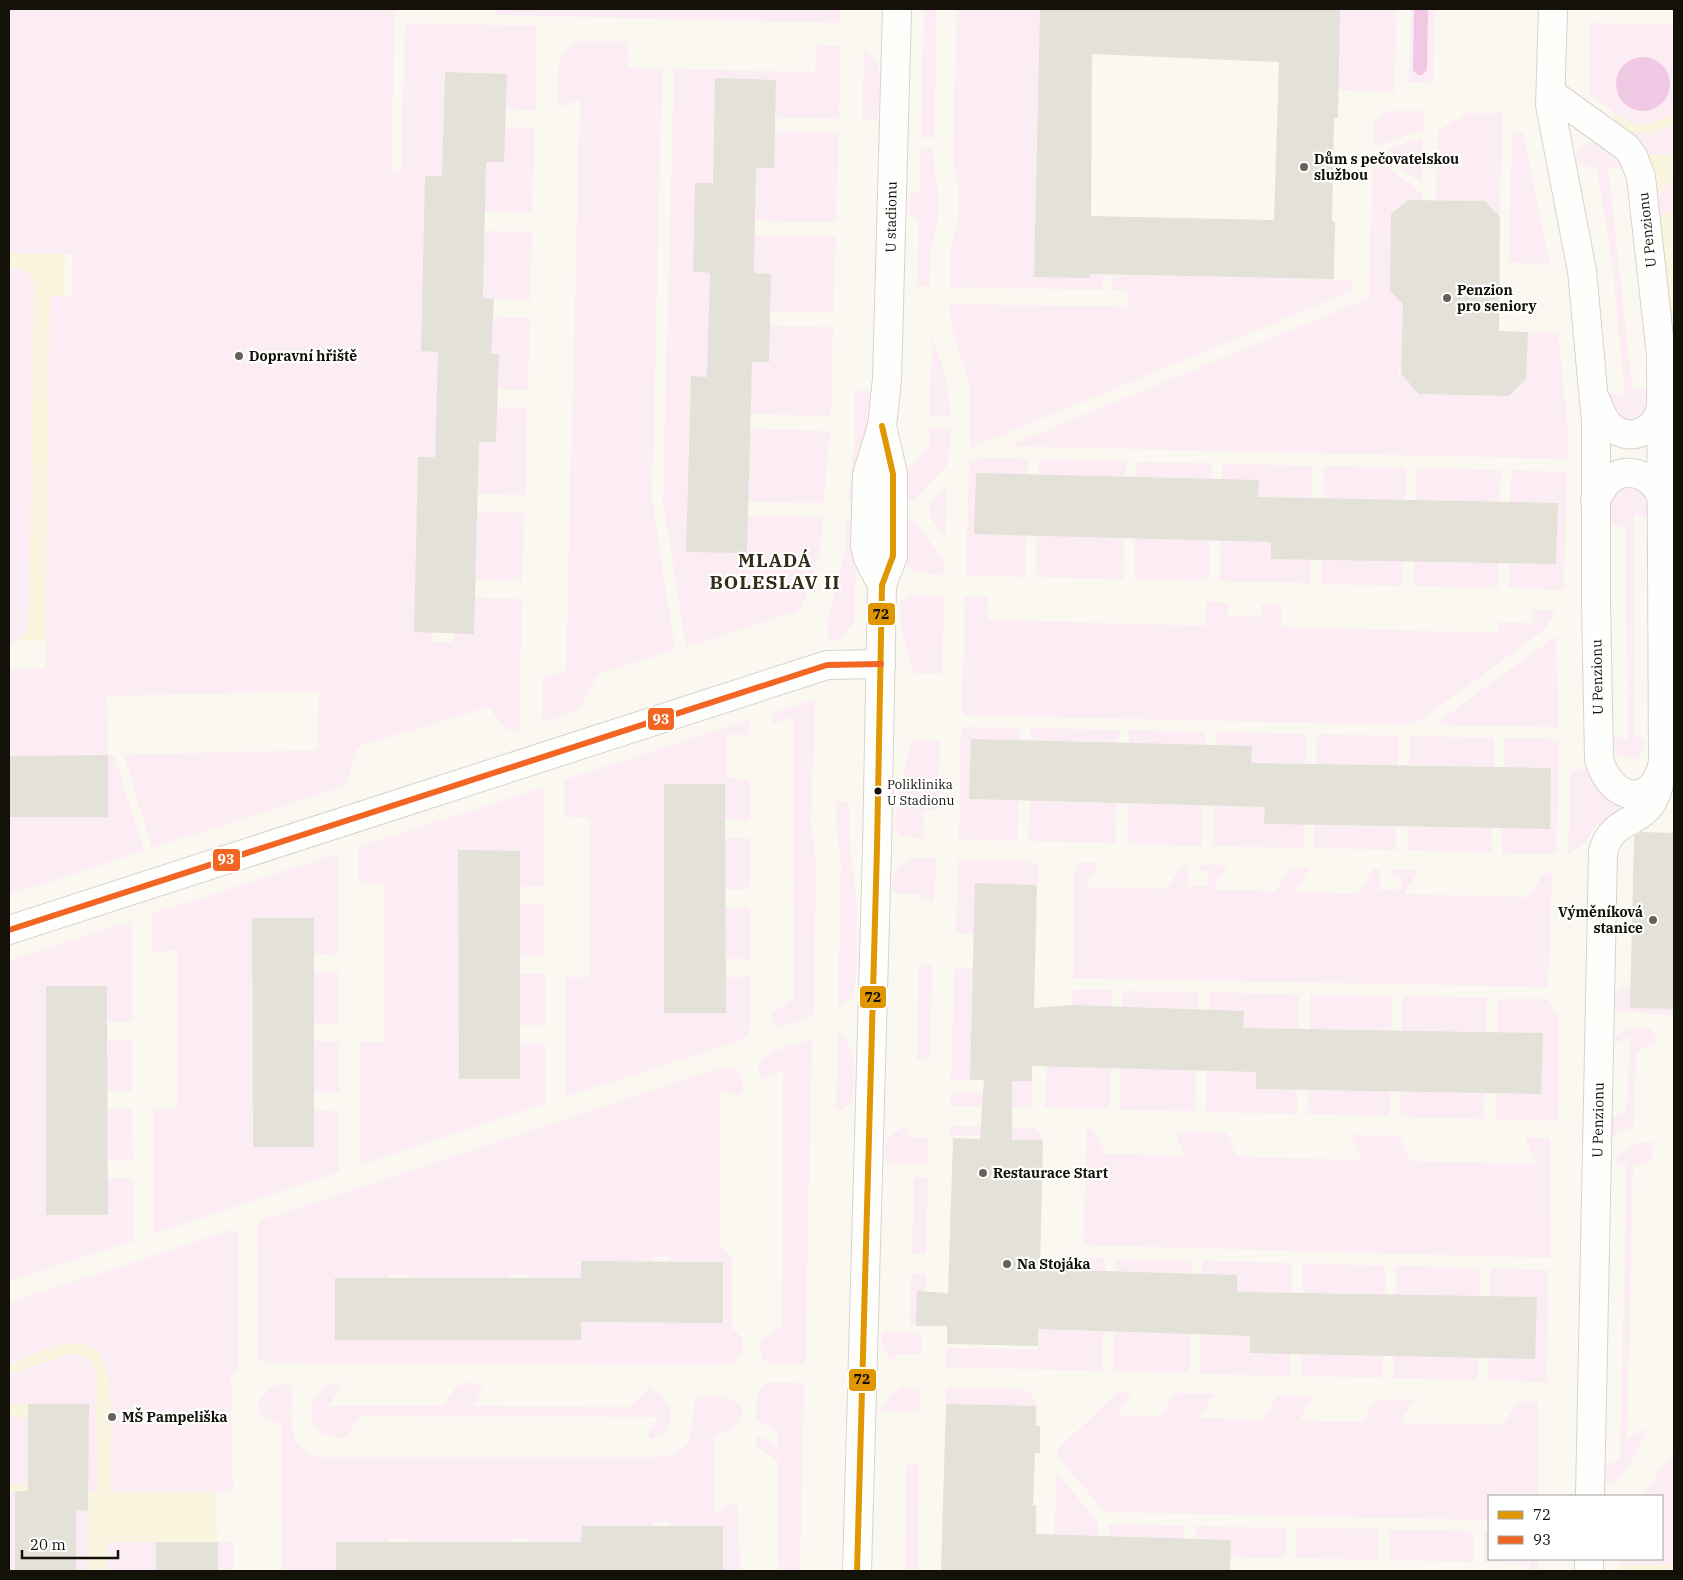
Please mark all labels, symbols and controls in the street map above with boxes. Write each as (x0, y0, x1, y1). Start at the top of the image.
place label: Dům s pečovatelskou službou (1314, 150, 1459, 184)
marker: Dům s pečovatelskou službou (1298, 161, 1310, 173)
street label: U stadionu (881, 181, 901, 253)
street label: U Penzionu (1634, 191, 1660, 268)
place label: Penzion pro seniory (1457, 281, 1537, 315)
marker: Penzion pro seniory (1441, 292, 1453, 304)
place label: Dopravní hřiště (249, 347, 357, 365)
marker: Dopravní hřiště (233, 350, 245, 362)
district label: MLADÁ BOLESLAV II (709, 548, 841, 594)
line badge: 72 (867, 602, 896, 626)
text: 72 (873, 605, 889, 623)
street label: U Penzionu (1587, 639, 1607, 715)
line badge: 93 (647, 707, 675, 731)
text: 93 (653, 710, 669, 728)
place label: Poliklinika U Stadionu (887, 776, 955, 809)
marker: Poliklinika U Stadionu (873, 786, 883, 796)
line badge: 93 (212, 848, 241, 872)
text: 93 (218, 850, 234, 868)
place label: Výměníková stanice (1558, 903, 1643, 937)
marker: Výměníková stanice (1647, 914, 1659, 926)
line badge: 72 (859, 985, 887, 1009)
text: 72 (865, 988, 881, 1006)
street label: U Penzionu (1588, 1082, 1608, 1158)
place label: Restaurace Start (993, 1164, 1108, 1182)
marker: Restaurace Start (977, 1167, 989, 1179)
place label: Na Stojáka (1017, 1255, 1091, 1273)
marker: Na Stojáka (1001, 1258, 1013, 1270)
line badge: 72 (848, 1368, 877, 1392)
text: 72 (854, 1370, 870, 1388)
place label: MŠ Pampeliška (122, 1407, 227, 1426)
marker: MŠ Pampeliška (106, 1411, 118, 1423)
legend (1488, 1495, 1663, 1560)
text: 72 (1533, 1505, 1551, 1524)
scale bar (22, 1528, 119, 1560)
text: 93 (1533, 1530, 1551, 1549)
text: 20 m (30, 1535, 66, 1554)

